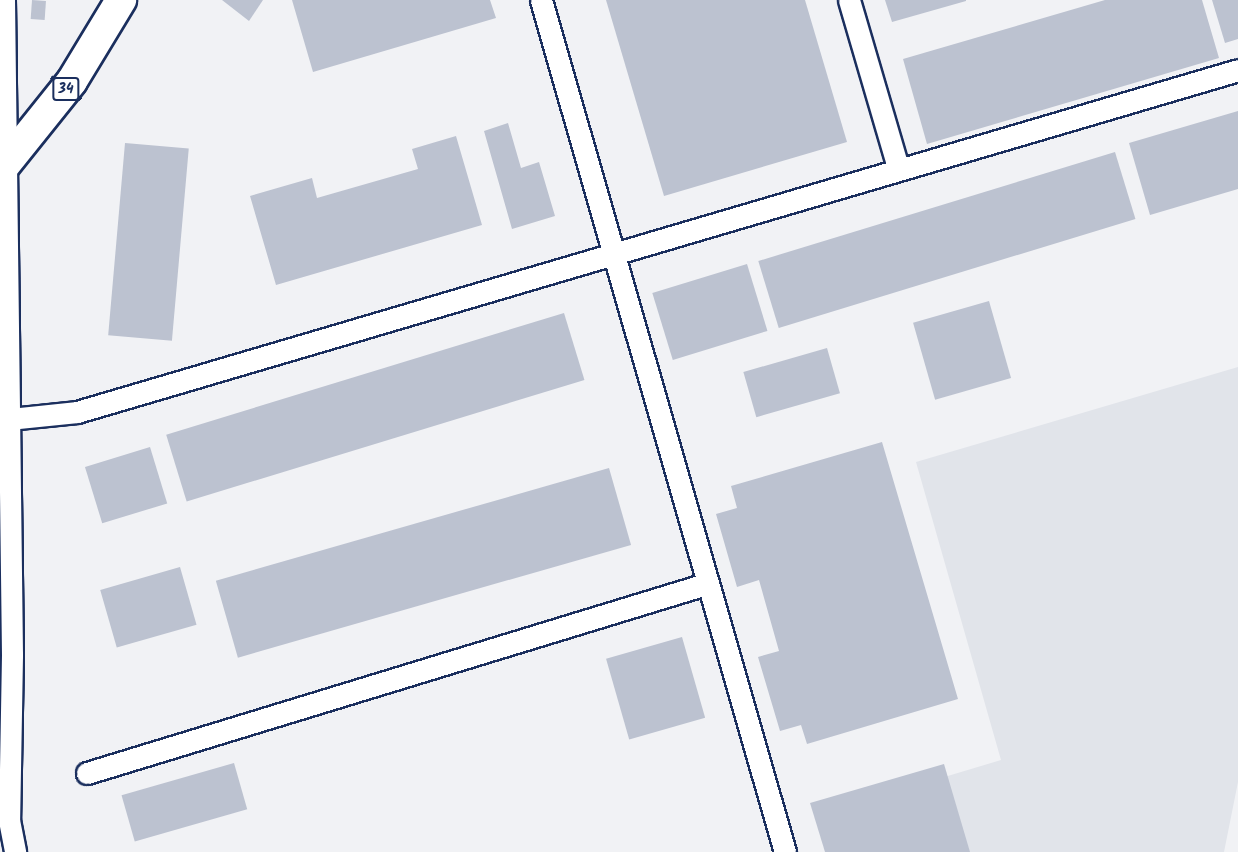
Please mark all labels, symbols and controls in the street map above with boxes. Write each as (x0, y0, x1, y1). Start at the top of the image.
road number: 34 (51, 78, 81, 100)

